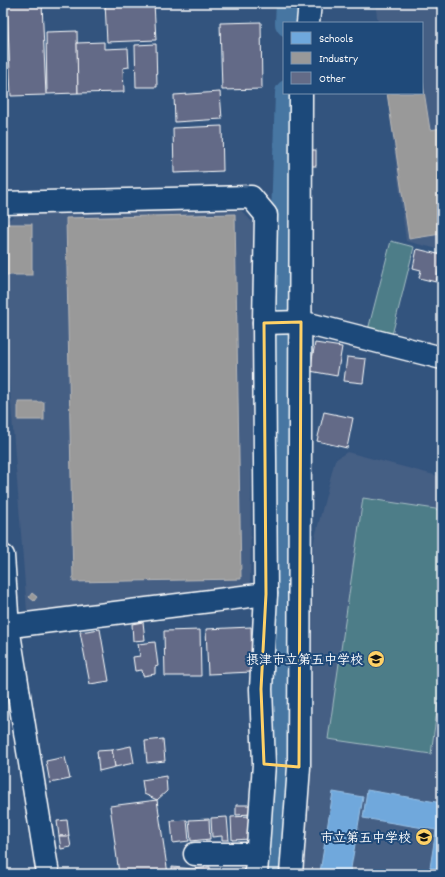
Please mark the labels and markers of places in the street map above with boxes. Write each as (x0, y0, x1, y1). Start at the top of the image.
school or university icon: 摂津市立第五中学校 (366, 649, 386, 669)
place label: 摂津市立第五中学校 (246, 652, 363, 671)
school or university icon: 市立第五中学校 (414, 827, 434, 847)
place label: 市立第五中学校 (320, 830, 411, 849)

